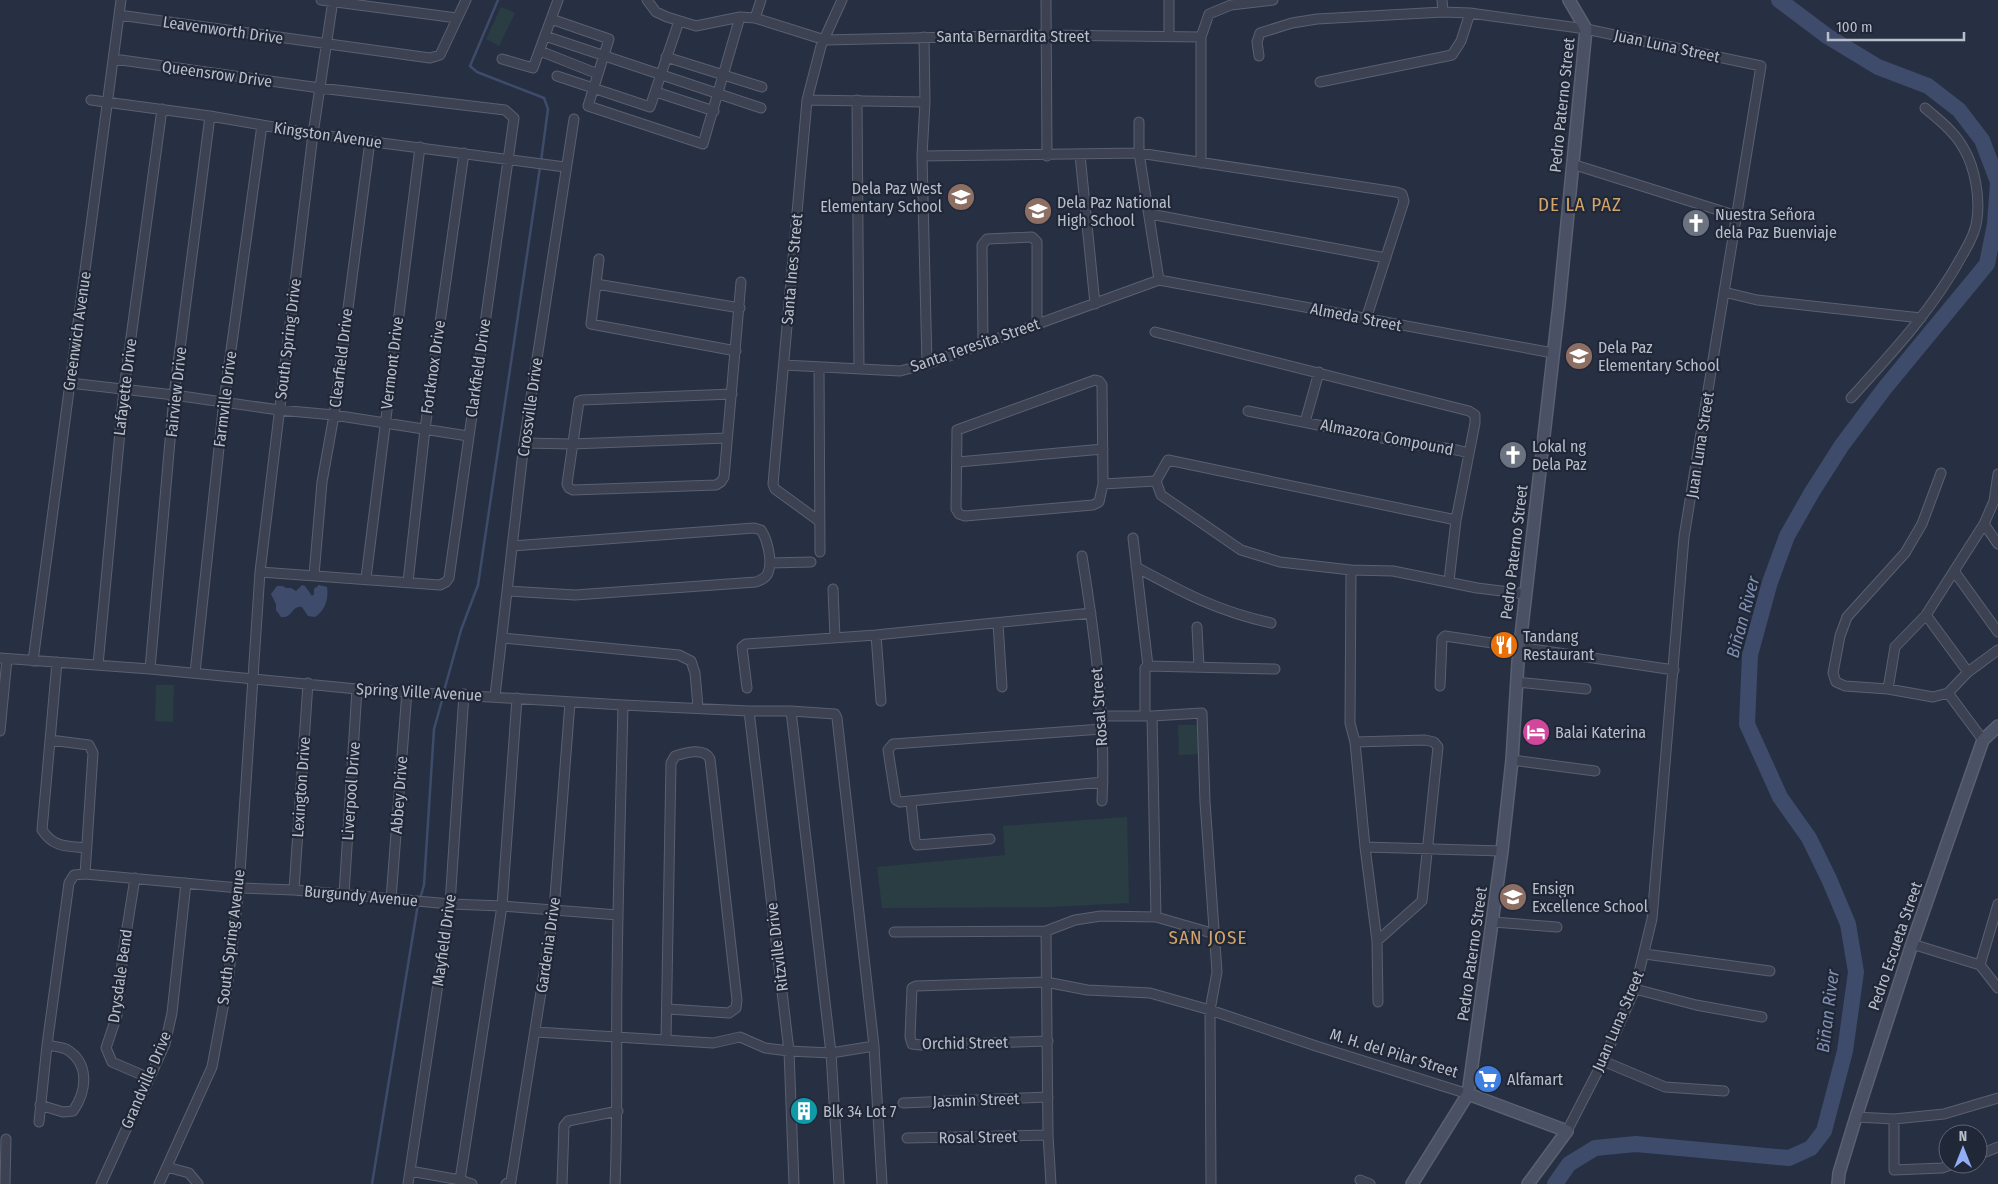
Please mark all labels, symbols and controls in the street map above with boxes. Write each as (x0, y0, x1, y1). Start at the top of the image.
scale bar (1828, 10, 1964, 42)
street label: Leavenworth Drive (162, 12, 284, 48)
text: 100 m (1836, 18, 1873, 36)
street label: Juan Luna Street (1613, 26, 1722, 67)
street label: Santa Bernardita Street (936, 27, 1090, 46)
street label: Pedro Paterno Street (1545, 36, 1579, 173)
street label: Queensrow Drive (161, 57, 273, 91)
street label: Kingston Avenue (273, 118, 383, 152)
place label: Dela Paz West Elementary School (820, 179, 943, 216)
school or university icon: Dela Paz West Elementary School (946, 182, 976, 212)
place label: Dela Paz National High School (1057, 193, 1171, 230)
district label: DE LA PAZ (1538, 193, 1622, 216)
school or university icon: Dela Paz National High School (1023, 196, 1053, 226)
place label: Nuestra Señora dela Paz Buenviaje (1715, 205, 1837, 242)
church icon: Nuestra Señora dela Paz Buenviaje (1681, 208, 1711, 238)
street label: Santa Ines Street (778, 212, 806, 325)
street label: Greenwich Avenue (59, 270, 95, 392)
street label: South Spring Drive (271, 277, 305, 401)
street label: Almeda Street (1309, 299, 1404, 335)
street label: Clearfield Drive (325, 307, 357, 409)
street label: Santa Teresita Street (908, 314, 1043, 376)
street label: Vermont Drive (377, 315, 407, 410)
street label: Clarkfield Drive (462, 317, 494, 419)
street label: Fortknox Drive (417, 319, 449, 415)
street label: Lafayette Drive (110, 337, 140, 437)
place label: Dela Paz Elementary School (1598, 338, 1720, 375)
school or university icon: Dela Paz Elementary School (1564, 341, 1594, 371)
street label: Fairview Drive (162, 346, 190, 438)
street label: Farmville Drive (210, 350, 240, 448)
street label: Crossville Drive (514, 356, 546, 458)
street label: Juan Luna Street (1682, 390, 1718, 500)
street label: Almazora Compound (1319, 415, 1455, 459)
place label: Lokal ng Dela Paz (1532, 437, 1587, 474)
church icon: Lokal ng Dela Paz (1498, 440, 1528, 470)
street label: Pedro Paterno Street (1496, 483, 1532, 620)
water label: Biñan River (1722, 573, 1765, 660)
place label: Tandang Restaurant (1523, 627, 1595, 664)
restaurant icon: Tandang Restaurant (1489, 630, 1519, 660)
street label: Rosal Street (1087, 666, 1111, 747)
street label: Spring Ville Avenue (356, 679, 483, 705)
hotel icon: Balai Katerina (1521, 717, 1551, 747)
place label: Balai Katerina (1555, 723, 1646, 742)
street label: Lexington Drive (288, 736, 314, 838)
street label: Liverpool Drive (338, 741, 364, 841)
street label: Abbey Drive (387, 755, 411, 835)
street label: South Spring Avenue (213, 868, 249, 1006)
street label: Pedro Escueta Street (1864, 878, 1926, 1013)
place label: Ensign Excellence School (1532, 879, 1648, 916)
street label: Burgundy Avenue (303, 882, 419, 910)
school or university icon: Ensign Excellence School (1498, 882, 1528, 912)
street label: Pedro Paterno Street (1453, 885, 1491, 1022)
street label: Mayfield Drive (428, 893, 460, 987)
street label: Gardenia Drive (532, 896, 564, 994)
street label: Ritzville Drive (762, 901, 792, 993)
district label: SAN JOSE (1169, 926, 1247, 949)
street label: Drysdale Bend (104, 928, 136, 1024)
street label: Juan Luna Street (1588, 967, 1648, 1074)
water label: Biñan River (1812, 967, 1844, 1054)
street label: M. H. del Pilar Street (1328, 1024, 1461, 1082)
street label: Grandville Drive (117, 1028, 175, 1132)
street label: Orchid Street (922, 1033, 1009, 1053)
supermarket icon: Alfamart (1473, 1064, 1503, 1094)
place label: Alfamart (1507, 1070, 1564, 1089)
street label: Jasmin Street (932, 1089, 1020, 1111)
building icon: Blk 34 Lot 7 (789, 1096, 819, 1126)
place label: Blk 34 Lot 7 (823, 1102, 897, 1121)
north arrow (1938, 1124, 1988, 1174)
street label: Rosal Street (939, 1127, 1018, 1147)
text: N (1959, 1128, 1967, 1145)

